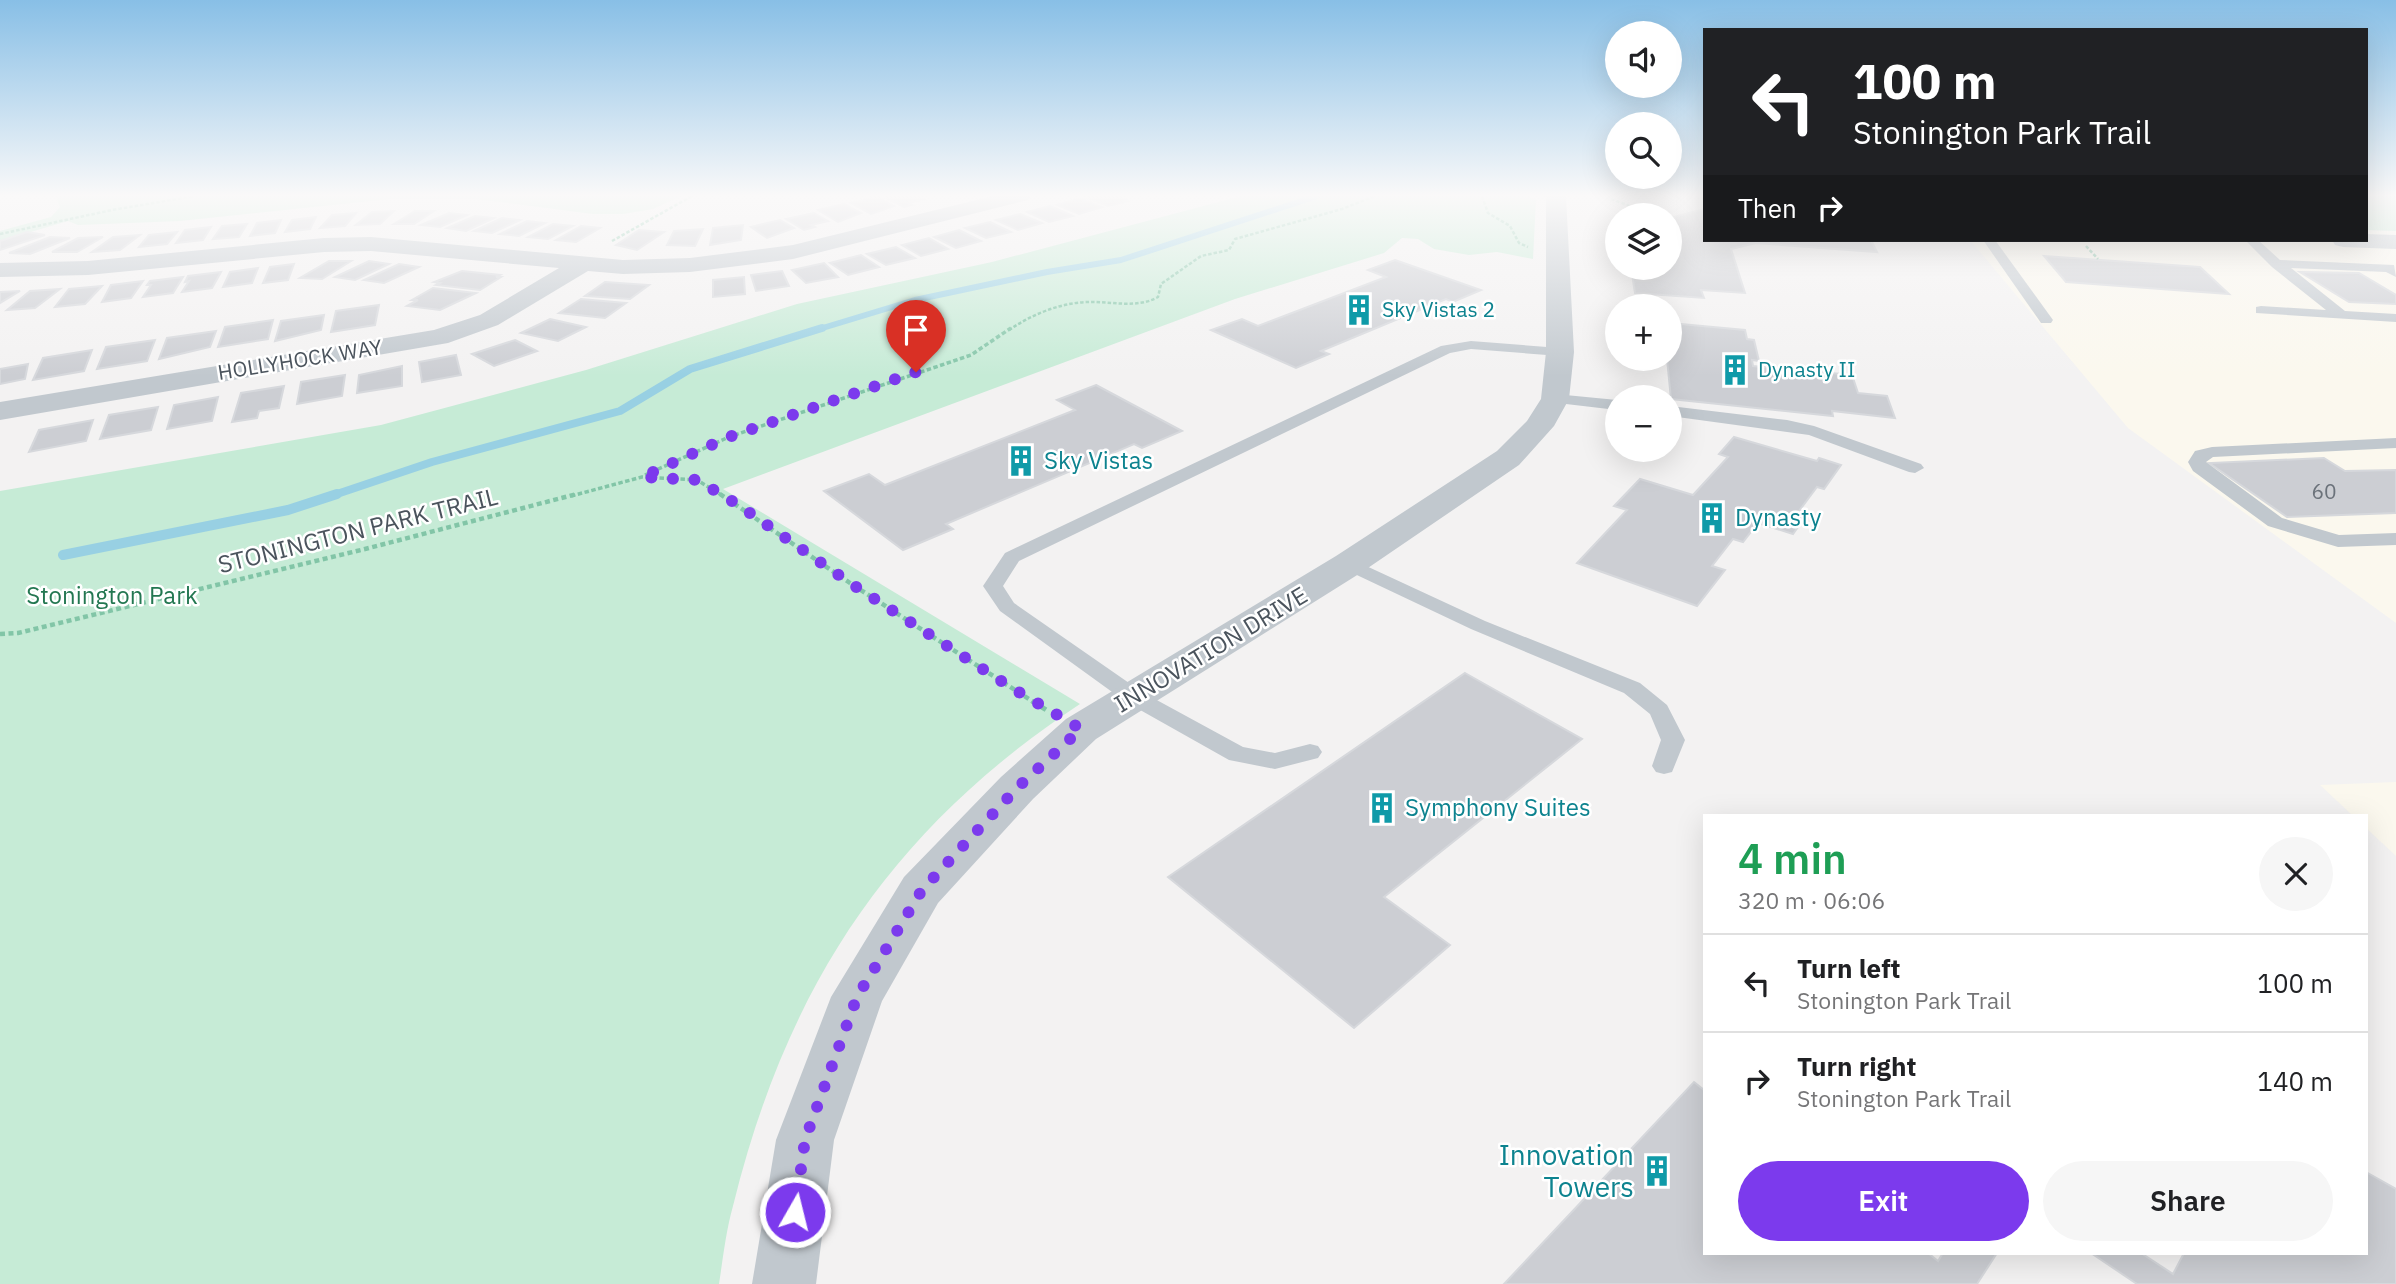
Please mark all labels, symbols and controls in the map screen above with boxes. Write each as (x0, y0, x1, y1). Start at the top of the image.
map controls (1605, 21, 1682, 462)
button: sound (1605, 21, 1682, 98)
text: 100 m (1853, 49, 1997, 112)
icon: left (1738, 56, 1829, 147)
text: Stonington Park Trail (1853, 111, 2151, 153)
button: search (1605, 112, 1682, 189)
icon: right (1811, 189, 1849, 227)
text: Then (1738, 191, 1797, 225)
button: layers (1605, 203, 1682, 280)
building icon: Sky Vistas 2 (1342, 293, 1376, 327)
button: + (1605, 294, 1682, 371)
place label: Sky Vistas 2 (1382, 295, 1495, 323)
pin (886, 300, 946, 372)
icon: arrive (897, 311, 935, 349)
street label: HOLLYHOCK WAY (216, 332, 385, 386)
building icon: Dynasty II (1718, 353, 1752, 387)
place label: Dynasty II (1758, 355, 1855, 383)
button: − (1605, 385, 1682, 462)
building icon: Sky Vistas (1004, 444, 1038, 478)
place label: Sky Vistas (1044, 444, 1153, 476)
house number: 60 (2311, 477, 2337, 505)
street label: STONINGTON PARK TRAIL (215, 480, 501, 580)
building icon: Dynasty (1695, 501, 1729, 535)
place label: Dynasty (1735, 501, 1821, 533)
park label: Stonington Park (26, 579, 198, 611)
street label: INNOVATION DRIVE (1108, 579, 1313, 720)
building icon: Symphony Suites (1365, 791, 1399, 825)
place label: Symphony Suites (1405, 791, 1591, 823)
text: 4 min (1738, 831, 1847, 886)
button: close (2259, 837, 2333, 911)
text: 320 m · 06:06 (1738, 885, 1885, 915)
text: Turn left (1797, 951, 1900, 985)
icon: left (1738, 964, 1776, 1002)
text: 100 m (2257, 966, 2333, 1000)
text: Stonington Park Trail (1797, 985, 2011, 1015)
text: Turn right (1797, 1049, 1916, 1083)
icon: right (1738, 1062, 1776, 1100)
text: 140 m (2257, 1064, 2333, 1098)
text: Stonington Park Trail (1797, 1083, 2011, 1113)
place label: Innovation Towers (1499, 1136, 1634, 1205)
building icon: Innovation Towers (1640, 1154, 1674, 1188)
button: Exit (1738, 1161, 2029, 1241)
button: Share (2043, 1161, 2333, 1241)
position arrow (758, 1175, 832, 1249)

